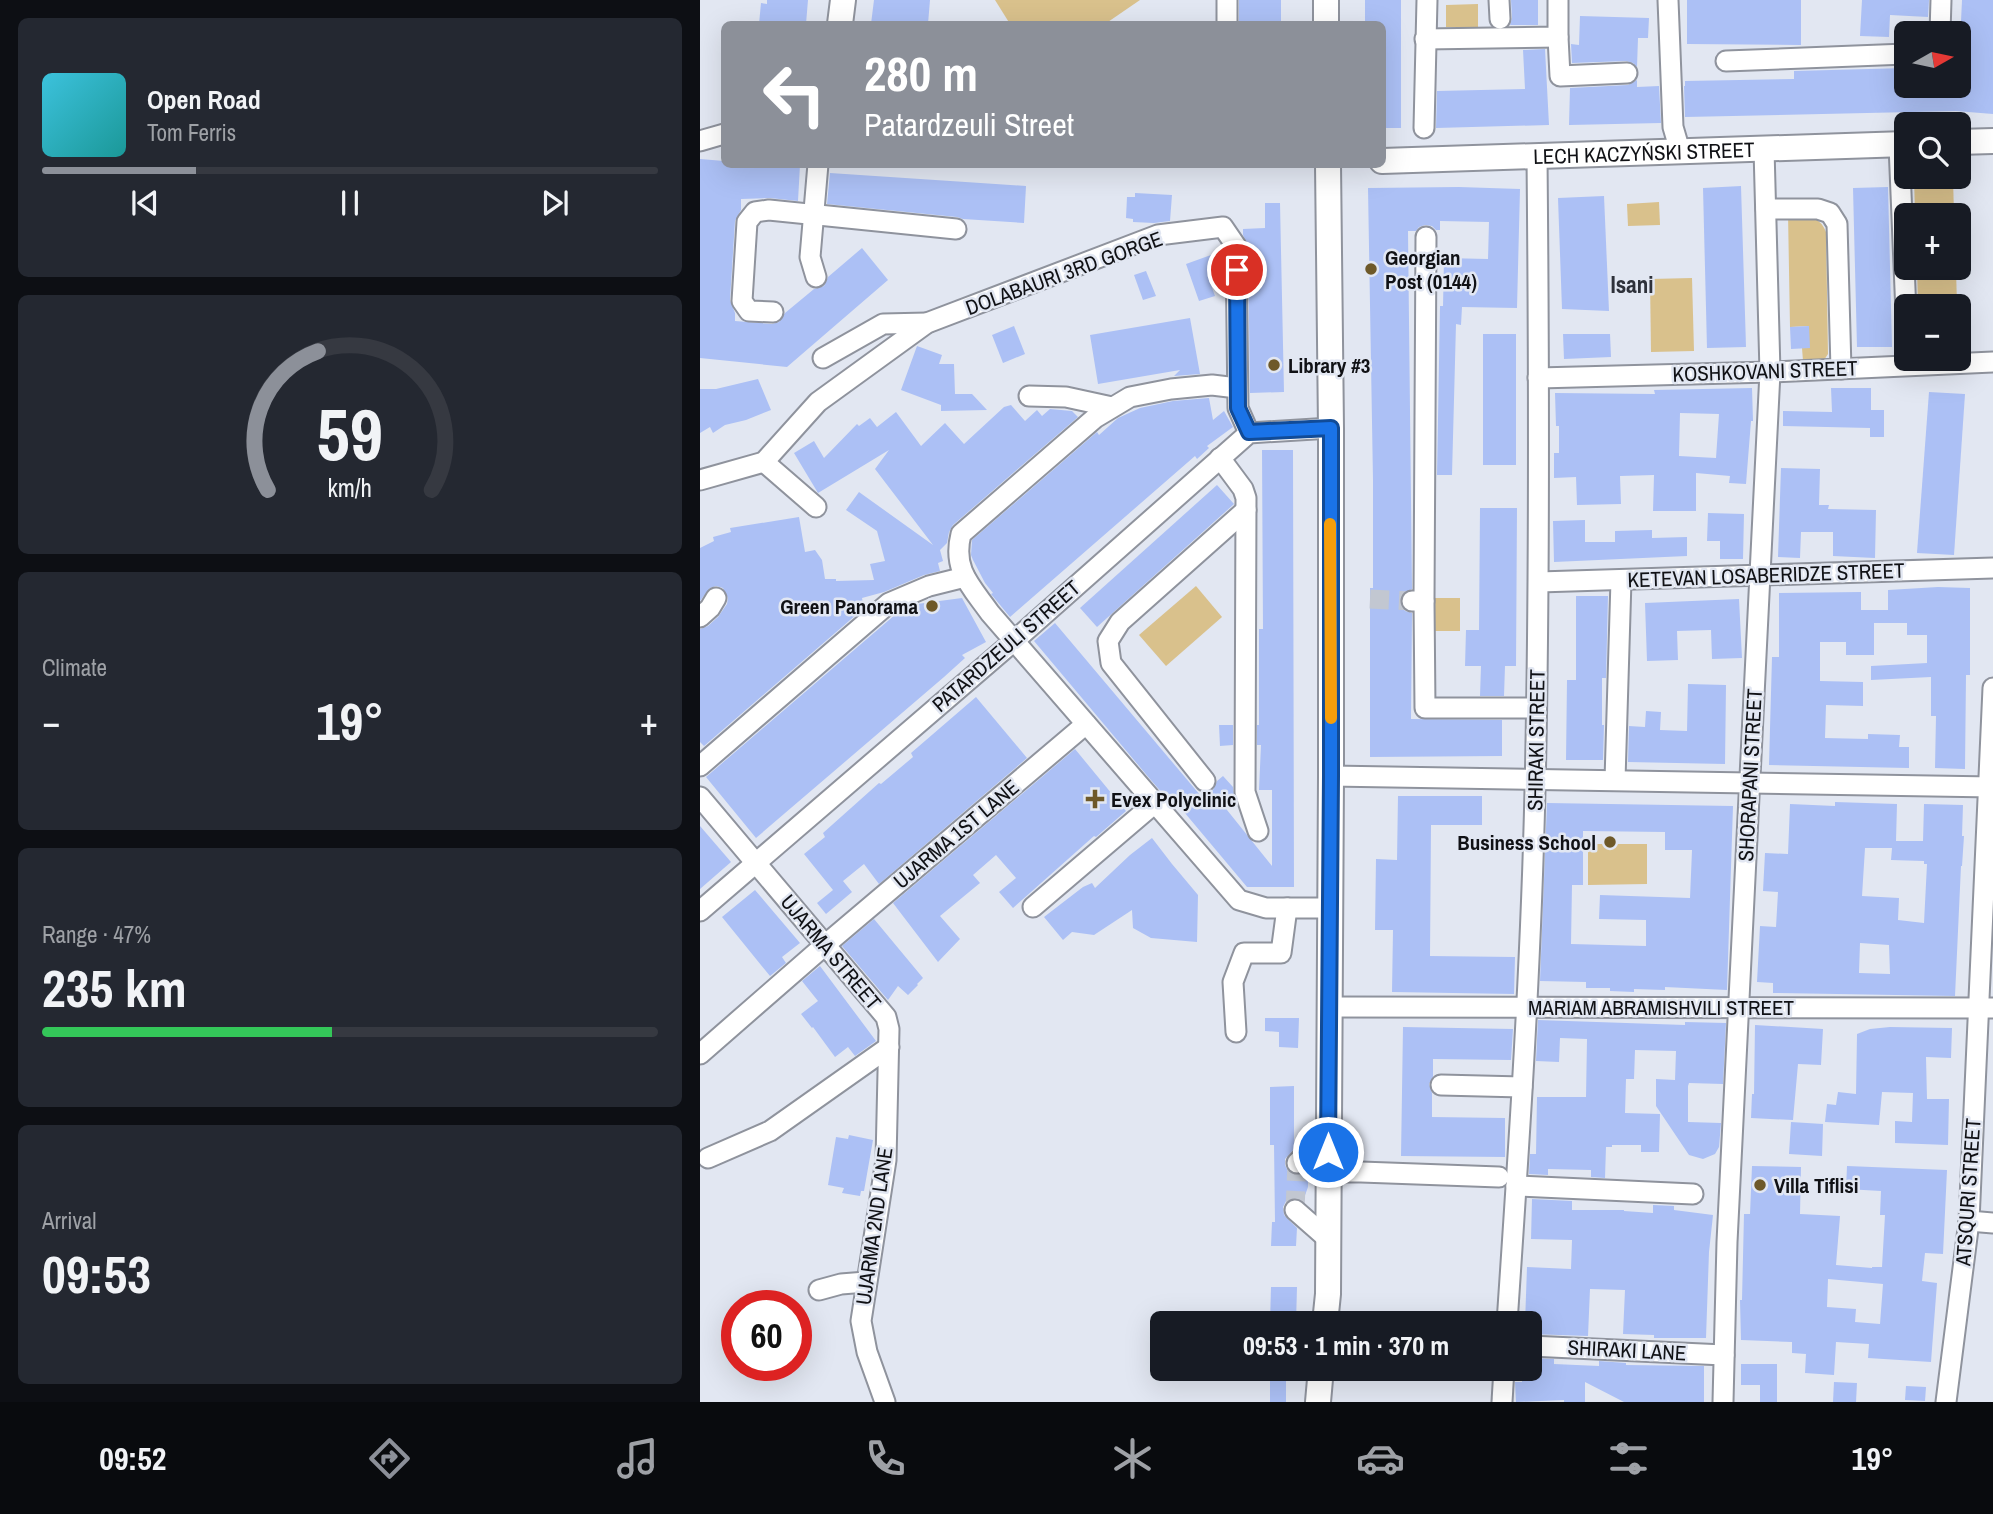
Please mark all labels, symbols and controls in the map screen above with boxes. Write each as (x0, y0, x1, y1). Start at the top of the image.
north arrow (1894, 21, 1970, 98)
map controls (1894, 21, 1971, 371)
text: 280 m (864, 40, 978, 106)
icon: left (749, 49, 840, 140)
text: Open Road (147, 82, 261, 117)
text: Patardzeuli Street (864, 103, 1074, 146)
button: search (1894, 112, 1971, 189)
text: Tom Ferris (147, 117, 236, 148)
street label: LECH KACZYŃSKI STREET (1533, 134, 1755, 171)
icon: previous (126, 184, 164, 222)
icon: pause (331, 184, 369, 222)
icon: next (536, 184, 574, 222)
button: + (1894, 203, 1971, 280)
street label: DOLABAURI 3RD GORGE (961, 224, 1167, 322)
pin (1207, 240, 1267, 300)
place label: Georgian Post (0144) (1385, 243, 1477, 296)
icon: arrive (1218, 251, 1256, 289)
marker: Georgian Post (0144) (1363, 261, 1379, 277)
district label: Isani (1611, 269, 1654, 300)
button: − (1894, 294, 1971, 371)
place label: Library #3 (1288, 351, 1370, 380)
street label: KOSHKOVANI STREET (1672, 353, 1859, 389)
marker: Library #3 (1266, 357, 1282, 373)
text: 59 (317, 386, 383, 484)
text: km/h (328, 471, 372, 505)
street label: KETEVAN LOSABERIDZE STREET (1627, 556, 1906, 594)
street label: PATARDZEULI STREET (926, 573, 1087, 718)
place label: Green Panorama (780, 592, 918, 621)
marker: Green Panorama (924, 598, 940, 614)
text: Climate (42, 652, 107, 683)
street label: SHIRAKI STREET (1520, 668, 1552, 811)
text: 19° (316, 686, 384, 756)
street label: SHORAPANI STREET (1731, 687, 1769, 862)
text: − (42, 696, 60, 747)
text: + (640, 696, 658, 747)
street label: UJARMA 1ST LANE (887, 773, 1025, 895)
place label: Evex Polyclinic (1111, 785, 1236, 814)
marker: Evex Polyclinic (1085, 789, 1105, 809)
place label: Business School (1457, 828, 1596, 857)
marker: Business School (1602, 834, 1618, 850)
street label: UJARMA STREET (774, 888, 888, 1016)
text: Range · 47% (42, 919, 151, 950)
text: 235 km (42, 953, 187, 1023)
street label: MARIAM ABRAMISHVILI STREET (1528, 993, 1794, 1022)
position arrow (1291, 1115, 1365, 1189)
street label: ATSQURI STREET (1948, 1117, 1988, 1268)
street label: UJARMA 2ND LANE (849, 1145, 899, 1307)
place label: Villa Tiflisi (1774, 1171, 1859, 1200)
marker: Villa Tiflisi (1752, 1177, 1768, 1193)
text: Arrival (42, 1205, 97, 1236)
text: 09:53 (42, 1239, 151, 1309)
speed limit sign: 60 (721, 1290, 812, 1381)
text: 09:53 · 1 min · 370 m (1243, 1328, 1449, 1363)
street label: SHIRAKI LANE (1567, 1332, 1687, 1368)
icon: directions (365, 1434, 414, 1483)
icon: music (613, 1434, 662, 1483)
icon: phone (861, 1434, 910, 1483)
icon: climate (1108, 1434, 1157, 1483)
icon: car (1356, 1434, 1405, 1483)
icon: filters (1604, 1434, 1653, 1483)
text: 09:52 (99, 1437, 166, 1480)
text: 19° (1852, 1437, 1894, 1480)

